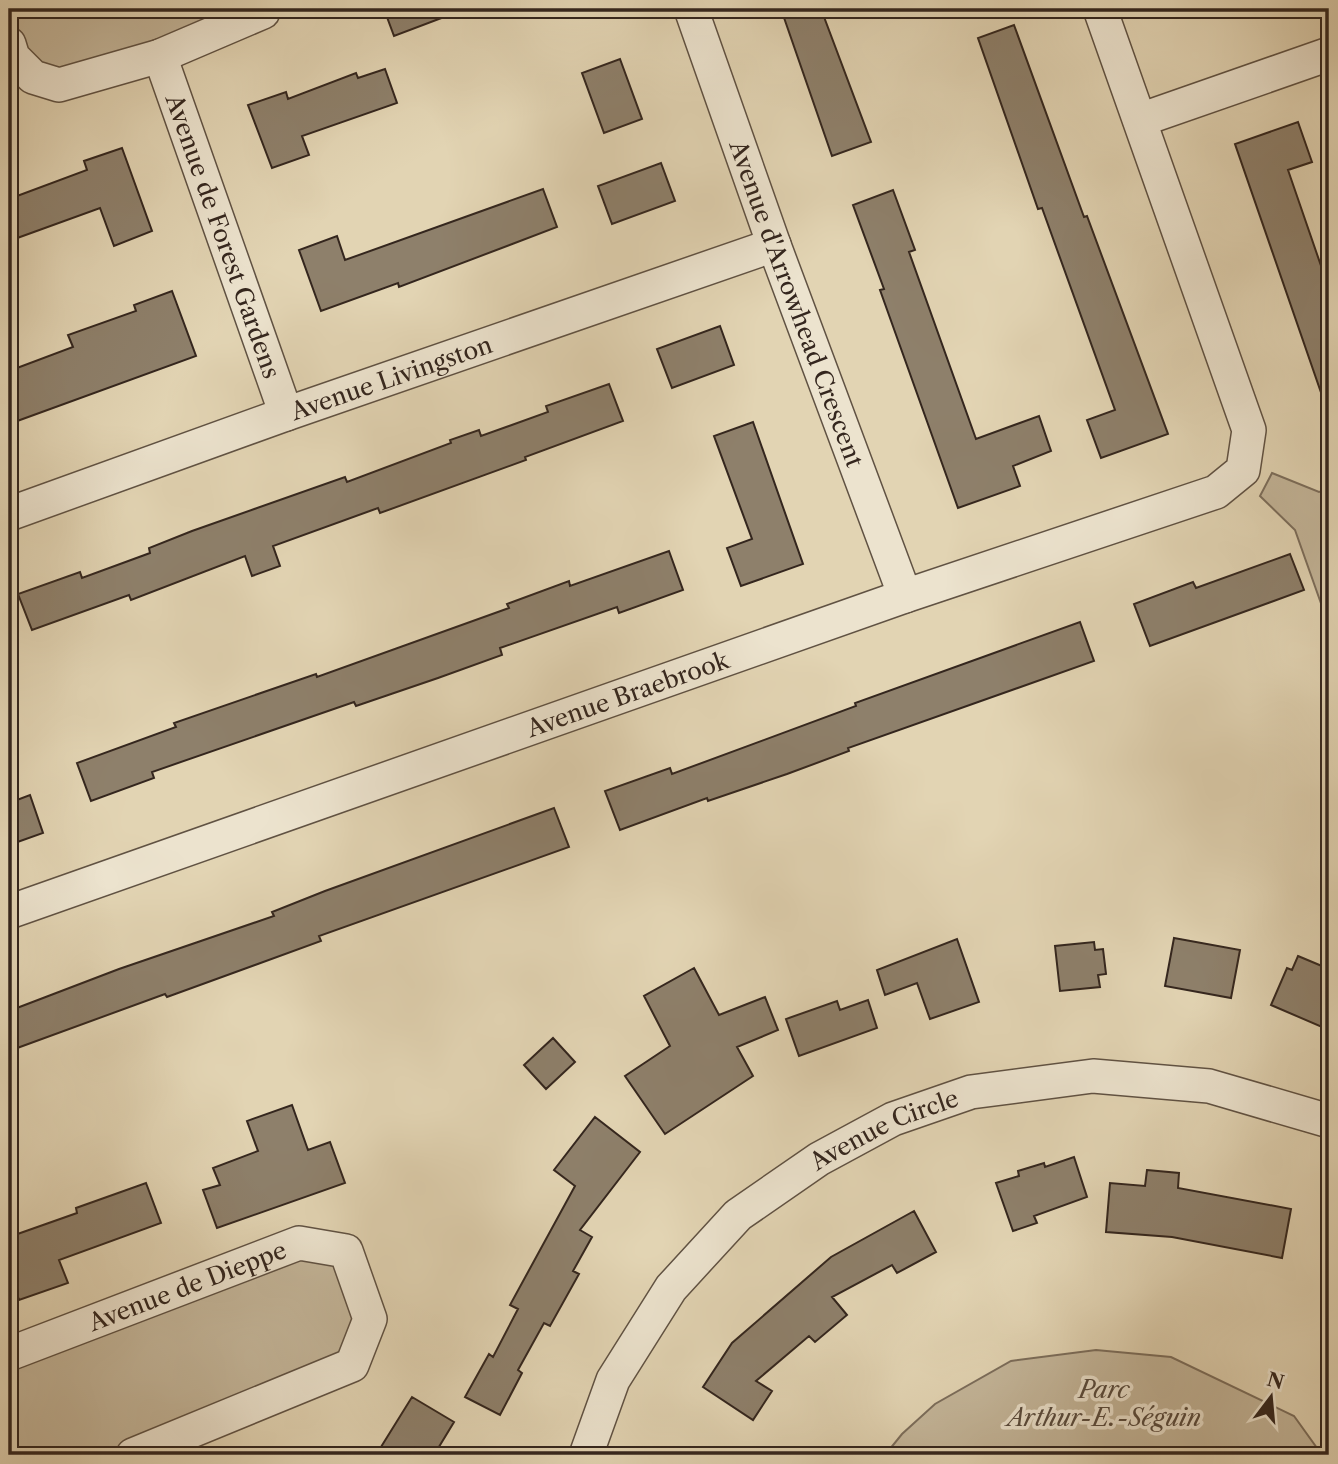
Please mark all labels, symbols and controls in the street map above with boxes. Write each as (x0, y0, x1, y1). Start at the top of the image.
street label: Avenue de Forest Gardens (160, 89, 287, 382)
street label: Avenue d'Arrowhead Crescent (723, 135, 870, 471)
street label: Avenue Livingston (286, 329, 496, 426)
street label: Avenue Braebrook (522, 644, 734, 743)
street label: Avenue Circle (803, 1083, 962, 1176)
street label: Avenue de Dieppe (83, 1235, 290, 1337)
north arrow (1236, 1362, 1306, 1432)
text: N (1264, 1368, 1287, 1394)
park label: Parc Arthur-E.-Séguin (1003, 1375, 1201, 1432)

